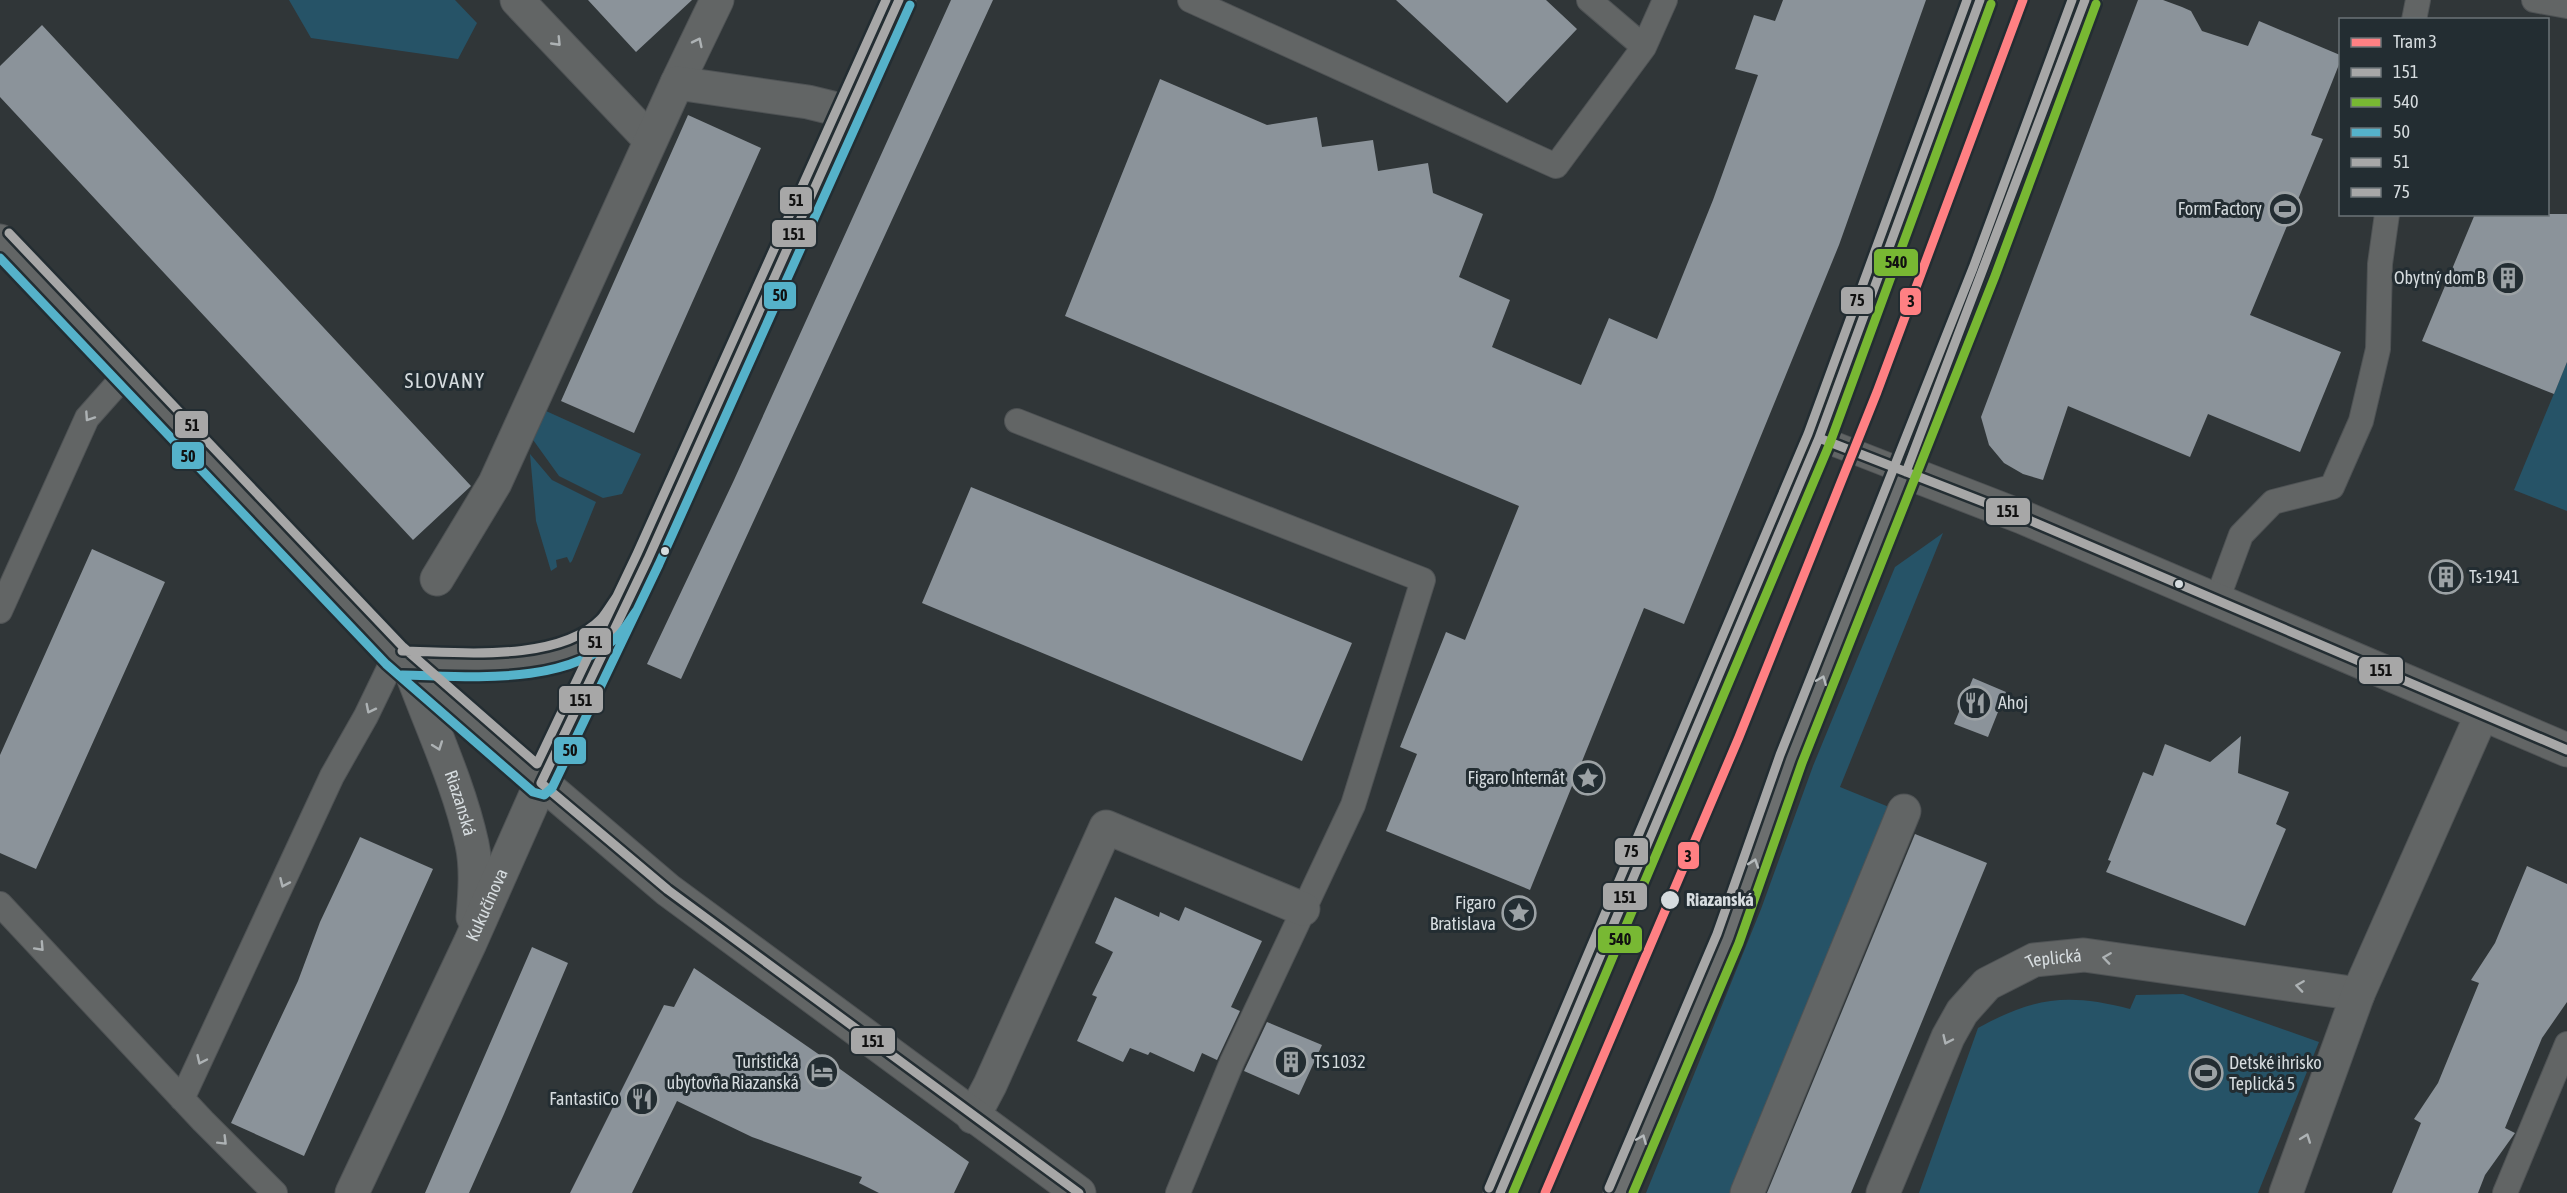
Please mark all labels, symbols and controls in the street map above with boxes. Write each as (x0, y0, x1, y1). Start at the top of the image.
legend (2339, 18, 2549, 216)
text: Tram 3 (2393, 31, 2437, 52)
one-way arrow (550, 36, 561, 46)
one-way arrow (690, 37, 702, 48)
text: 151 (2393, 61, 2418, 82)
text: 540 (2393, 91, 2418, 112)
text: 50 (2393, 121, 2410, 142)
text: 51 (2393, 151, 2410, 172)
text: 75 (2393, 181, 2410, 202)
line badge: 51 (779, 186, 813, 215)
text: 51 (788, 191, 804, 209)
sports icon: Form Factory (2267, 191, 2303, 227)
place label: Form Factory (2178, 198, 2262, 219)
line badge: 151 (771, 219, 817, 248)
text: 151 (783, 225, 806, 243)
line badge: 540 (1873, 248, 1919, 277)
text: 540 (1885, 253, 1908, 271)
building icon: Obytný dom B (2490, 260, 2526, 296)
place label: Obytný dom B (2394, 267, 2485, 288)
line badge: 50 (763, 281, 797, 310)
text: 50 (772, 286, 788, 304)
line badge: 75 (1840, 286, 1874, 315)
line badge: 3 (1899, 287, 1922, 316)
text: 75 (1849, 291, 1865, 309)
text: 3 (1907, 292, 1915, 310)
district label: SLOVANY (405, 368, 485, 392)
line badge: 51 (174, 410, 209, 439)
one-way arrow (85, 411, 97, 421)
text: 51 (184, 416, 200, 434)
line badge: 50 (171, 441, 205, 470)
text: 50 (180, 447, 196, 465)
line badge: 151 (1985, 497, 2031, 526)
text: 151 (1997, 502, 2020, 520)
unlabelled marker (659, 545, 671, 557)
building icon: Ts-1941 (2428, 559, 2464, 595)
place label: Ts-1941 (2469, 566, 2520, 587)
unlabelled marker (2173, 578, 2185, 590)
line badge: 51 (578, 627, 612, 656)
text: 51 (587, 633, 603, 651)
line badge: 151 (2358, 656, 2404, 685)
text: 151 (2370, 661, 2393, 679)
one-way arrow (1815, 676, 1828, 686)
line badge: 151 (558, 685, 604, 714)
restaurant icon: Ahoj (1957, 685, 1993, 721)
text: 151 (570, 691, 593, 709)
place label: Ahoj (1998, 692, 2028, 713)
one-way arrow (365, 702, 377, 713)
line badge: 50 (553, 736, 587, 765)
one-way arrow (431, 740, 444, 751)
text: 50 (562, 741, 578, 759)
place icon: Figaro Internát (1570, 760, 1606, 796)
street label: Riazanská (440, 767, 481, 838)
place label: Figaro Internát (1468, 767, 1565, 788)
line badge: 75 (1614, 837, 1649, 866)
line badge: 3 (1677, 841, 1700, 870)
text: 75 (1623, 842, 1639, 860)
text: 3 (1684, 847, 1692, 865)
one-way arrow (1747, 858, 1760, 869)
street label: Kukučínova (461, 865, 512, 944)
one-way arrow (279, 877, 291, 888)
line badge: 151 (1602, 882, 1648, 911)
text: 151 (1614, 888, 1637, 906)
marker: Riazanská (1659, 889, 1681, 911)
place label: Riazanská (1686, 889, 1754, 910)
place label: Figaro Bratislava (1430, 892, 1496, 934)
place icon: Figaro Bratislava (1501, 895, 1537, 931)
line badge: 540 (1597, 925, 1643, 954)
text: 540 (1609, 930, 1632, 948)
one-way arrow (33, 940, 44, 950)
street label: Teplická (2022, 944, 2083, 972)
one-way arrow (2102, 953, 2111, 965)
one-way arrow (2295, 980, 2304, 992)
line badge: 151 (850, 1027, 896, 1055)
text: 151 (862, 1032, 885, 1050)
one-way arrow (1942, 1034, 1954, 1045)
building icon: TS 1032 (1273, 1044, 1309, 1080)
place label: Turistická ubytovňa Riazanská (667, 1051, 799, 1093)
place label: TS 1032 (1314, 1051, 1366, 1072)
place label: Detské ihrisko Teplická 5 (2229, 1052, 2322, 1094)
one-way arrow (196, 1053, 208, 1064)
hotel icon: Turistická ubytovňa Riazanská (804, 1054, 840, 1090)
sports icon: Detské ihrisko Teplická 5 (2188, 1055, 2224, 1091)
restaurant icon: FantastiCo (624, 1081, 660, 1117)
place label: FantastiCo (549, 1088, 619, 1109)
one-way arrow (2299, 1133, 2311, 1144)
one-way arrow (216, 1134, 227, 1145)
one-way arrow (1635, 1134, 1647, 1145)

